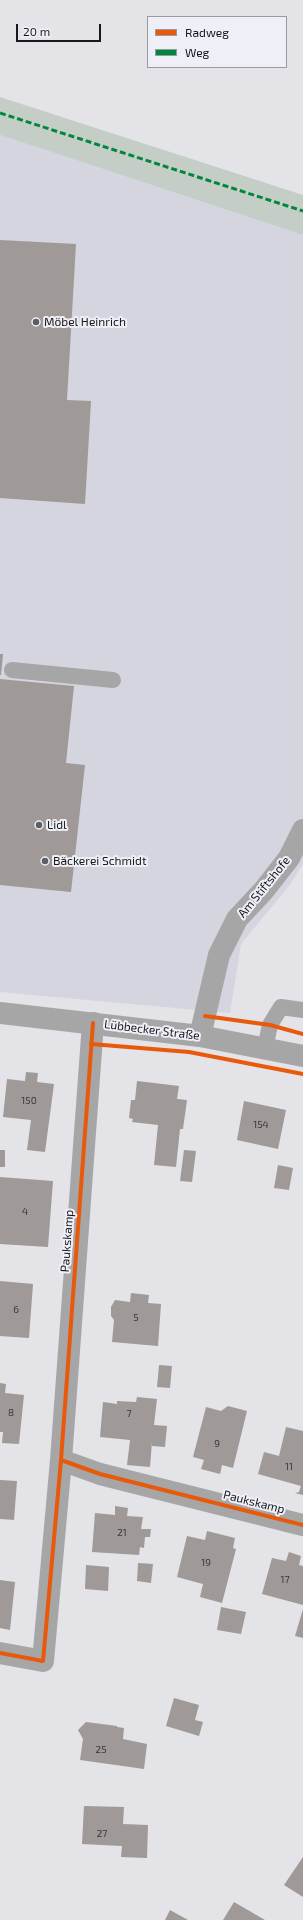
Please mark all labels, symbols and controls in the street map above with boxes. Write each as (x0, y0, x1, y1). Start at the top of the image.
scale bar (18, 16, 103, 42)
legend (147, 16, 287, 68)
text: 20 m (23, 24, 50, 38)
text: Radweg (185, 25, 229, 39)
text: Weg (185, 45, 209, 59)
place label: Möbel Heinrich (44, 315, 126, 329)
marker: Möbel Heinrich (31, 317, 41, 327)
place label: Lidl (47, 818, 67, 832)
marker: Lidl (34, 820, 44, 830)
street label: Am Stiftshofe (235, 853, 293, 921)
place label: Bäckerei Schmidt (53, 854, 147, 868)
marker: Bäckerei Schmidt (40, 856, 50, 866)
street label: Lübbecker Straße (103, 1017, 201, 1043)
house number: 150 (21, 1095, 37, 1107)
house number: 154 (253, 1119, 269, 1131)
house number: 4 (22, 1206, 28, 1218)
street label: Paukskamp (58, 1209, 76, 1273)
house number: 6 (13, 1304, 19, 1316)
house number: 5 (133, 1312, 139, 1324)
house number: 8 (8, 1407, 14, 1419)
house number: 7 (126, 1408, 132, 1420)
house number: 9 (214, 1438, 220, 1450)
house number: 11 (285, 1461, 293, 1473)
street label: Paukskamp (222, 1487, 286, 1517)
house number: 21 (117, 1527, 127, 1539)
house number: 19 (201, 1557, 211, 1569)
house number: 17 (280, 1574, 290, 1586)
house number: 25 (96, 1744, 106, 1756)
house number: 27 (97, 1828, 107, 1840)

